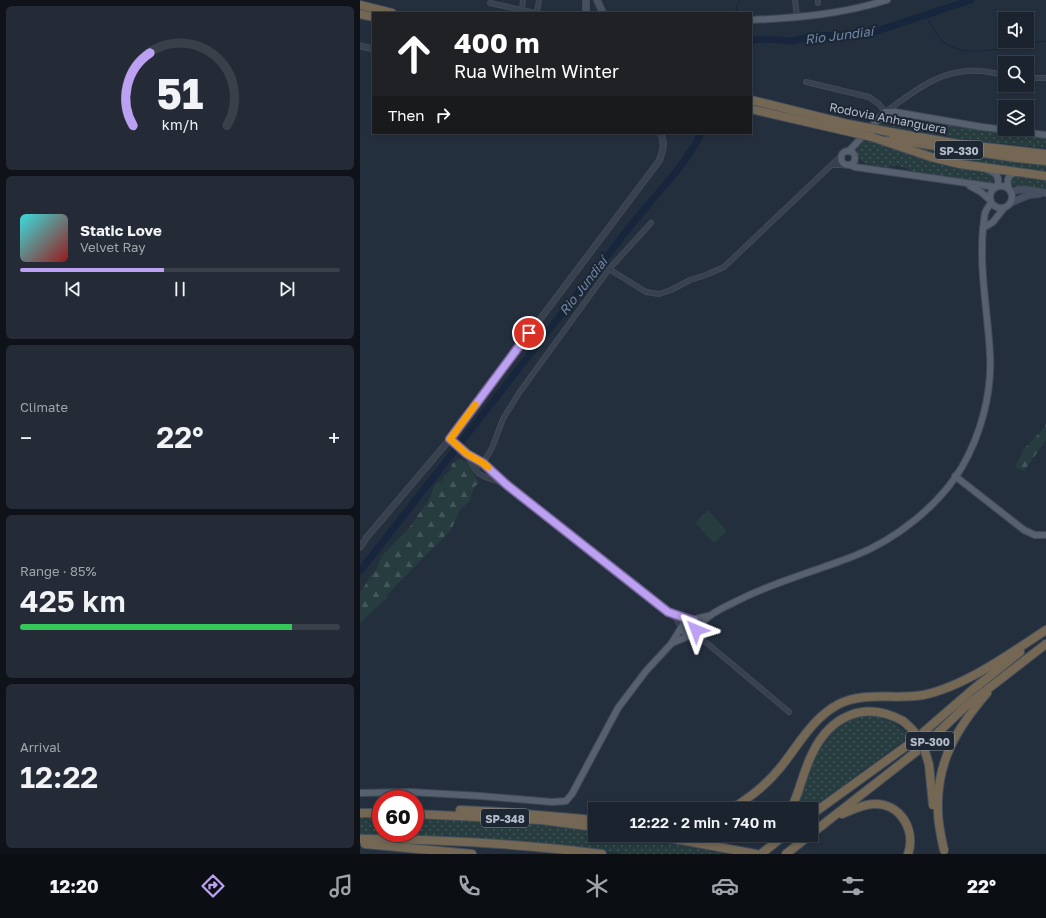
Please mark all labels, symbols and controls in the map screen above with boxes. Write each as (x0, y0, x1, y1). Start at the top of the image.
map controls (998, 12, 1034, 136)
button: sound (998, 12, 1034, 48)
water label: Rio Jundiaí (804, 22, 878, 47)
text: 400 m (454, 26, 539, 59)
icon: ahead (388, 28, 440, 80)
button: search (998, 56, 1034, 92)
text: Rua Wihelm Winter (454, 60, 619, 82)
text: 51 (157, 68, 203, 118)
street label: Rodovia Anhanguera (828, 99, 948, 137)
button: layers (998, 100, 1034, 136)
icon: right (432, 104, 454, 126)
text: Then (388, 106, 424, 124)
text: km/h (162, 115, 198, 132)
road number: SP-330 (935, 141, 983, 159)
text: Static Love (80, 221, 162, 239)
text: Velvet Ray (80, 239, 145, 255)
water label: Rio Jundiaí (556, 251, 613, 318)
icon: previous (62, 278, 84, 300)
icon: pause (169, 278, 191, 300)
icon: next (276, 278, 298, 300)
pin (512, 316, 546, 350)
icon: arrive (518, 322, 540, 344)
text: Climate (20, 399, 68, 415)
text: 22° (156, 419, 204, 455)
text: − (20, 424, 32, 451)
text: + (328, 424, 340, 451)
text: Range · 85% (20, 563, 96, 579)
text: 425 km (20, 583, 126, 619)
position arrow (675, 609, 717, 651)
road number: SP-300 (906, 732, 954, 750)
text: Arrival (20, 739, 61, 755)
text: 12:22 (20, 759, 98, 795)
speed limit sign: 60 (372, 790, 424, 842)
road number: SP-348 (481, 809, 529, 827)
text: 12:22 · 2 min · 740 m (630, 813, 776, 831)
icon: directions (199, 872, 227, 900)
icon: music (327, 872, 355, 900)
icon: phone (455, 872, 483, 900)
icon: climate (583, 872, 611, 900)
icon: car (711, 872, 739, 900)
icon: filters (839, 872, 867, 900)
text: 12:20 (50, 875, 99, 897)
text: 22° (967, 875, 996, 897)

